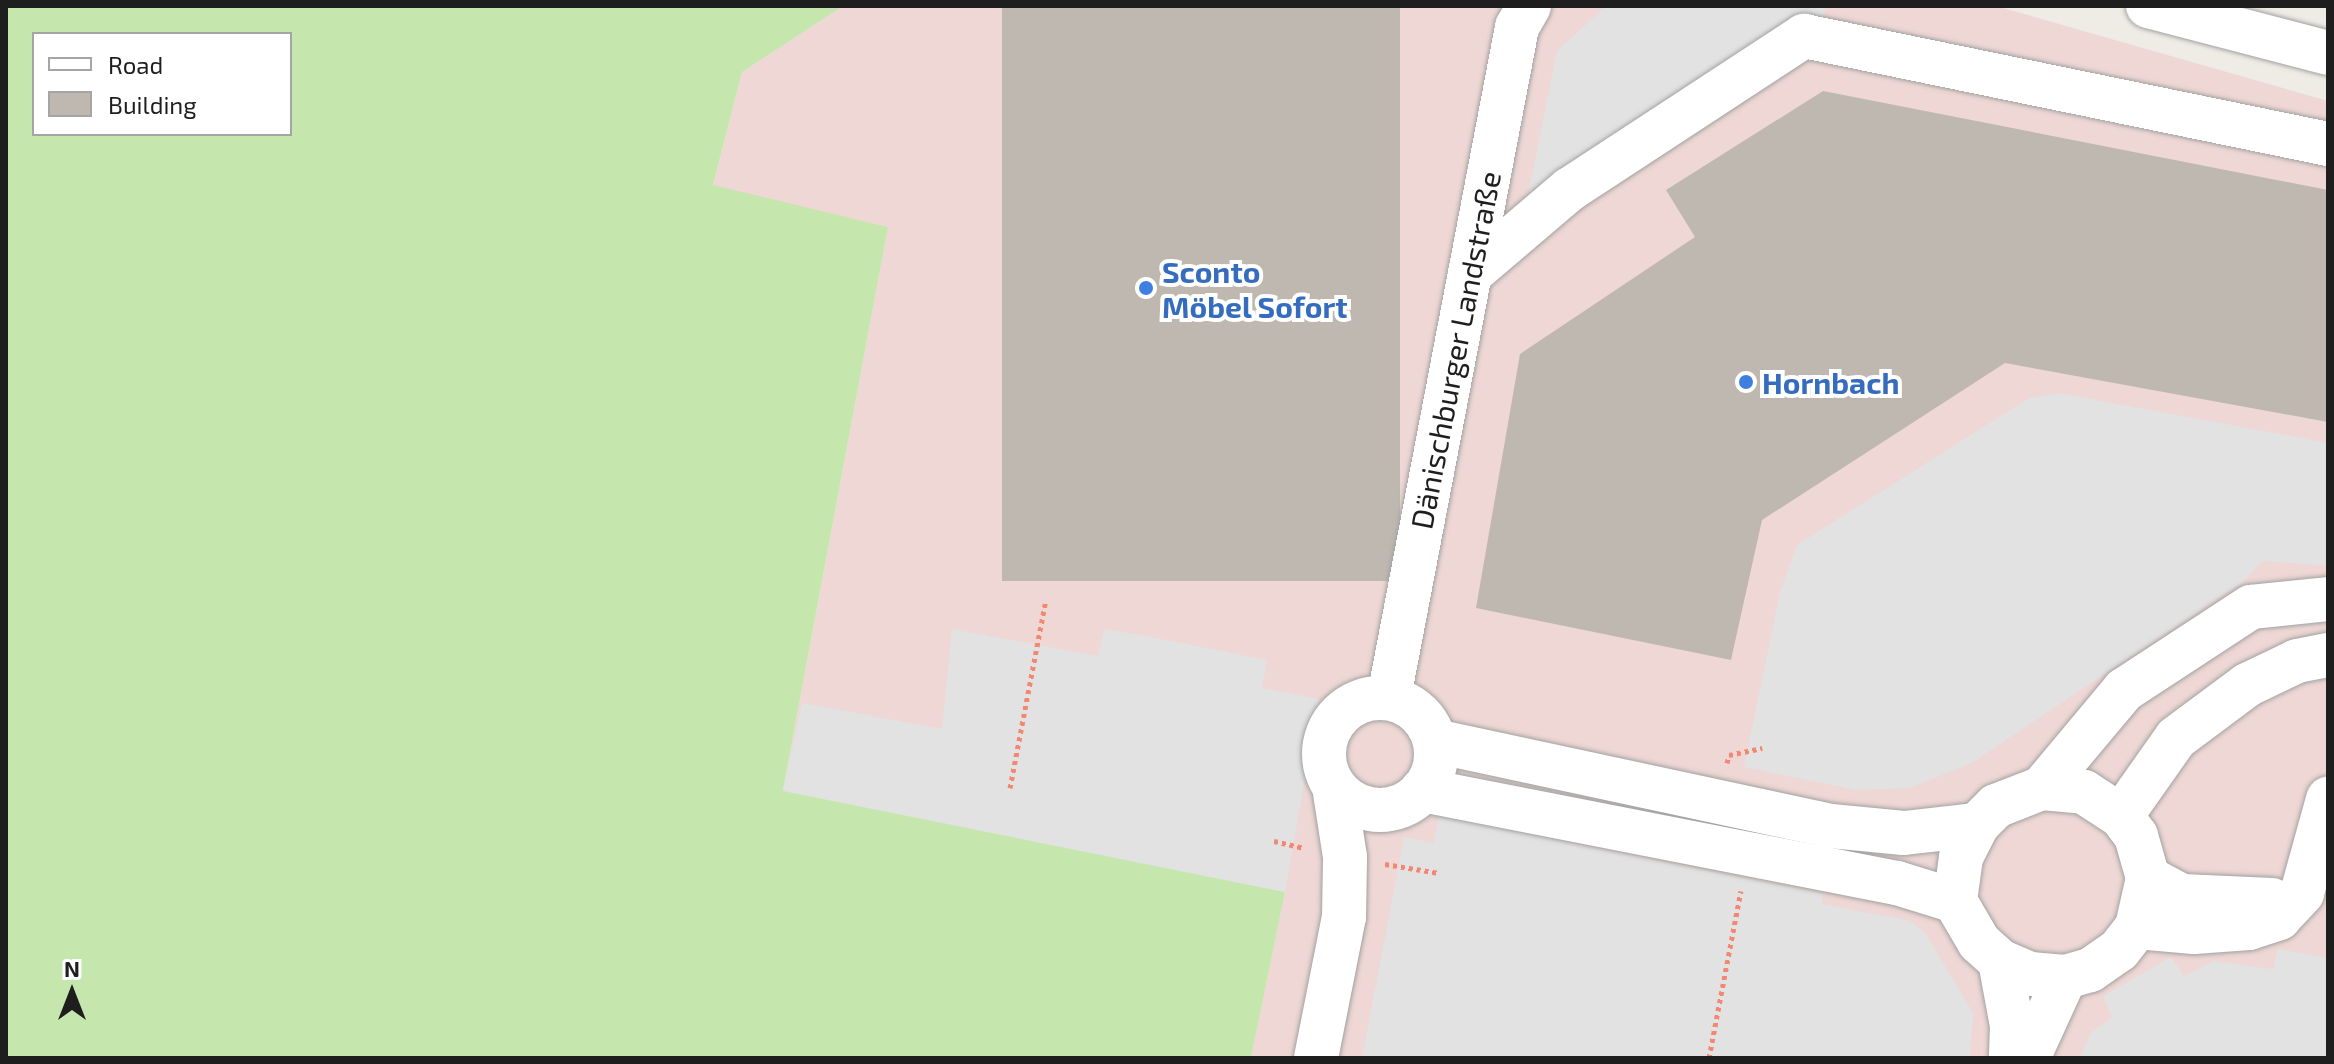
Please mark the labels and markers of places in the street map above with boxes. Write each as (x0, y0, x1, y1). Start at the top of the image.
place label: Sconto Möbel Sofort (1162, 253, 1348, 324)
marker: Sconto Möbel Sofort (1137, 279, 1155, 297)
place label: Hornbach (1762, 364, 1899, 400)
marker: Hornbach (1737, 373, 1755, 391)

